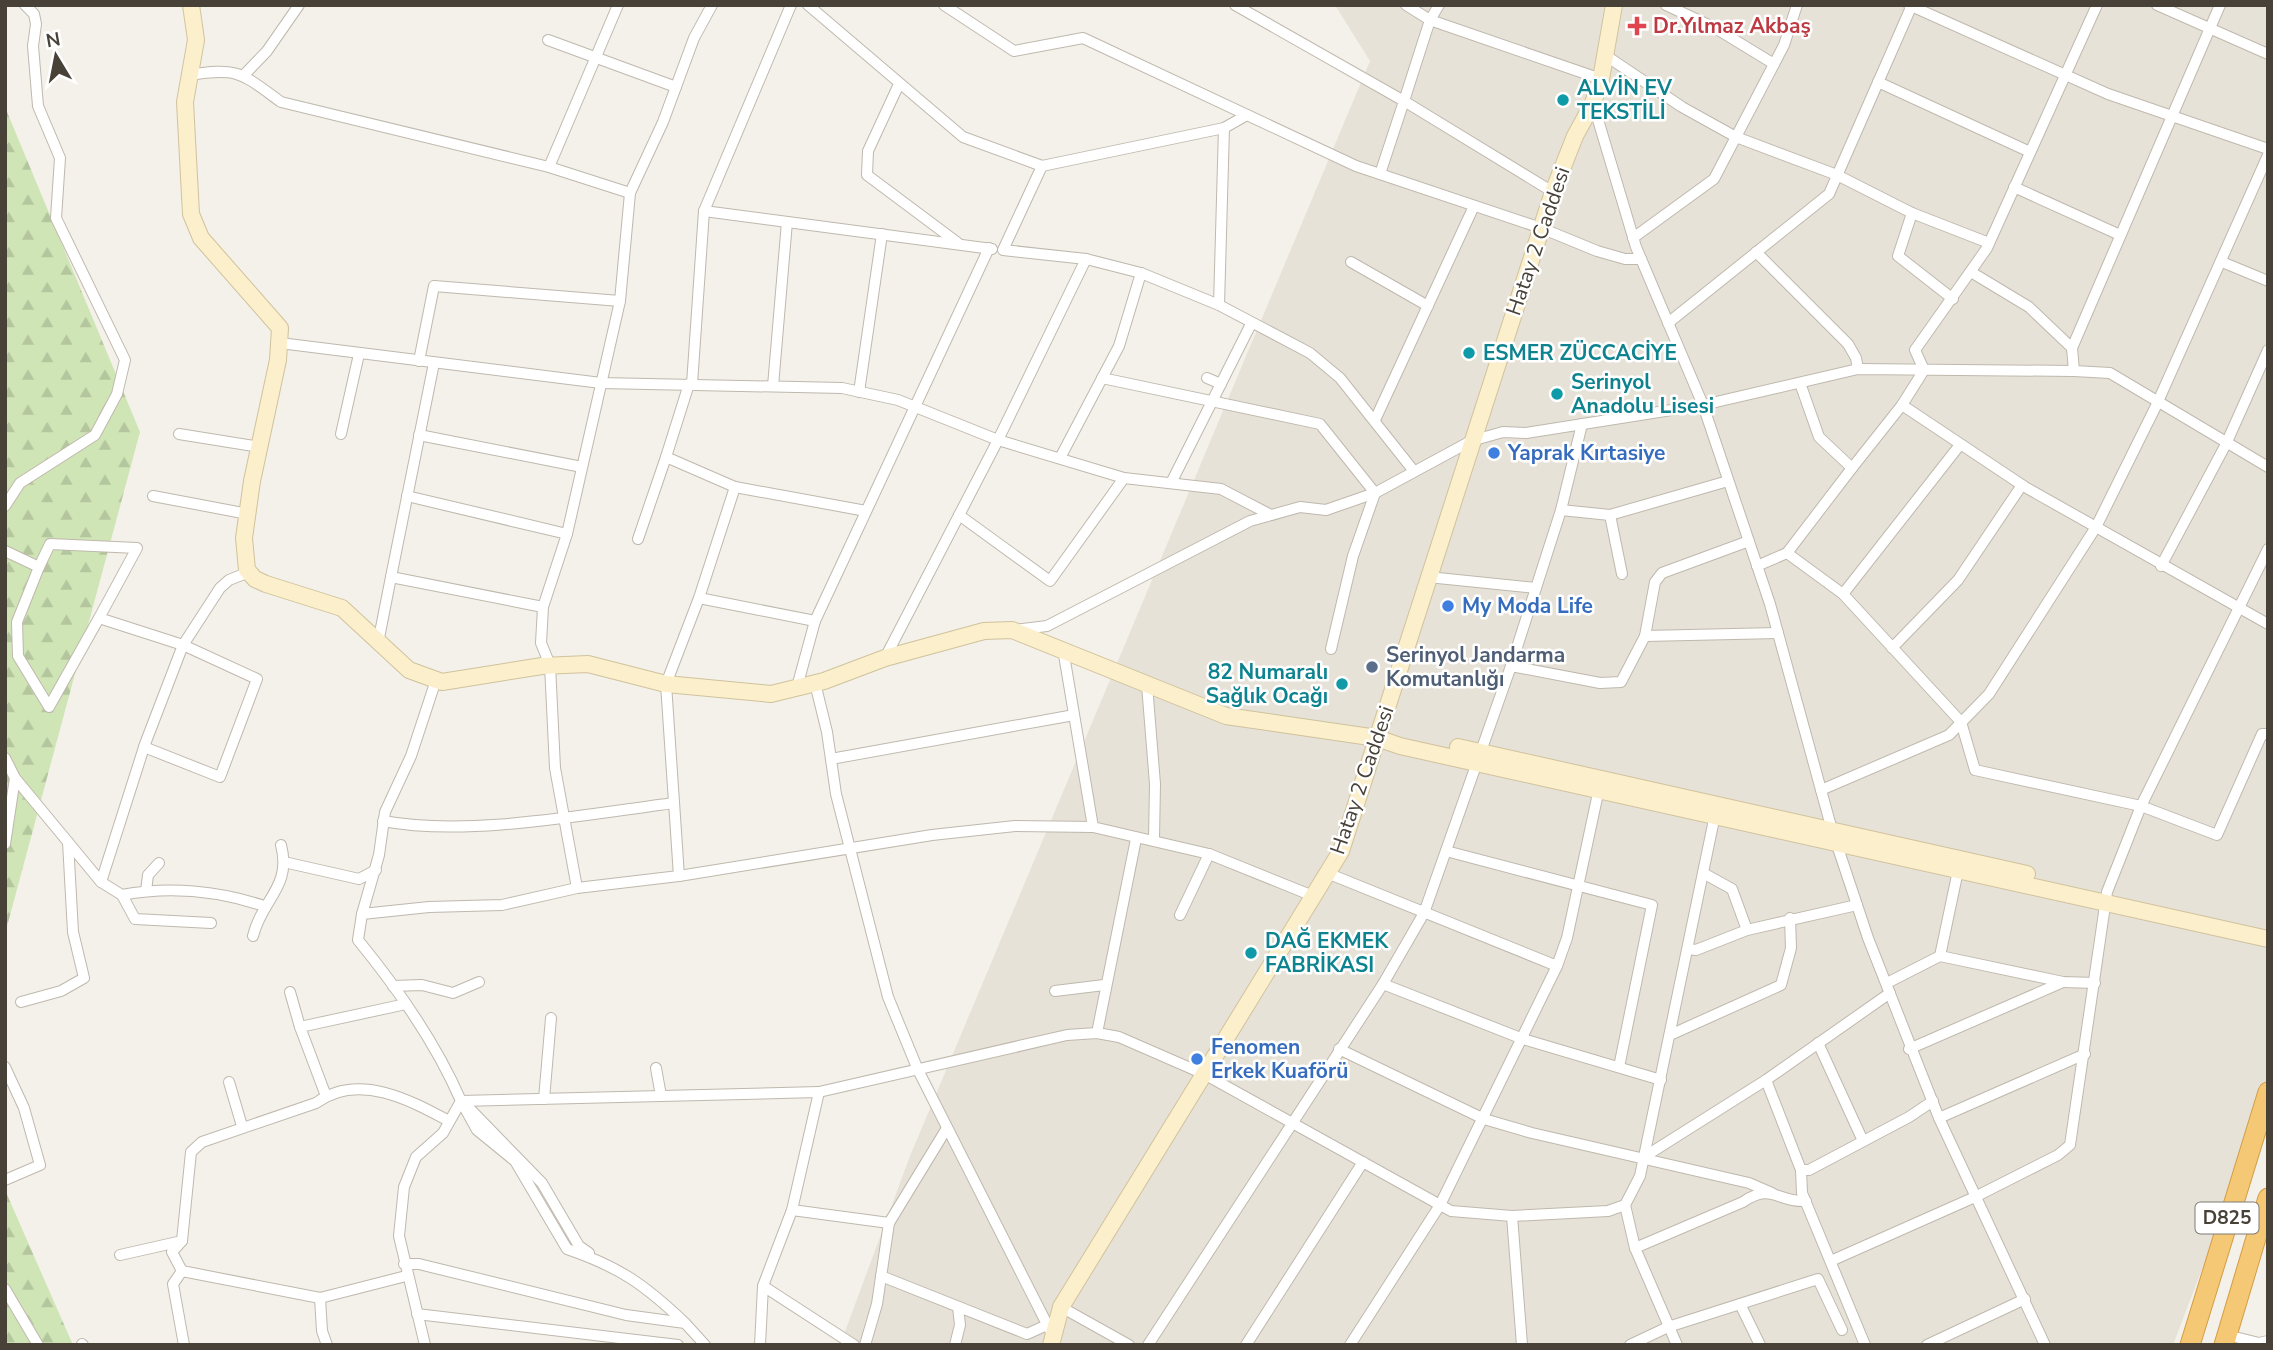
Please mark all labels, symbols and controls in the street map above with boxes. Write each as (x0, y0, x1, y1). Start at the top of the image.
place label: Dr.Yılmaz Akbaş (1653, 12, 1811, 40)
marker: Dr.Yılmaz Akbaş (1627, 16, 1647, 36)
north arrow (21, 21, 91, 91)
text: N (44, 26, 62, 54)
place label: ALVİN EV TEKSTİLİ (1577, 74, 1673, 126)
marker: ALVİN EV TEKSTİLİ (1555, 92, 1571, 108)
street label: Hatay 2 Caddesi (1499, 163, 1577, 319)
place label: ESMER ZÜCCACİYE (1483, 339, 1677, 367)
marker: ESMER ZÜCCACİYE (1461, 345, 1477, 361)
place label: Serinyol Anadolu Lisesi (1571, 368, 1714, 420)
marker: Serinyol Anadolu Lisesi (1549, 386, 1565, 402)
place label: Yaprak Kırtasiye (1507, 439, 1665, 467)
marker: Yaprak Kırtasiye (1486, 445, 1502, 461)
place label: My Moda Life (1462, 592, 1593, 620)
marker: My Moda Life (1440, 598, 1456, 614)
place label: Serinyol Jandarma Komutanlığı (1386, 641, 1565, 693)
place label: 82 Numaralı Sağlık Ocağı (1206, 658, 1328, 710)
marker: Serinyol Jandarma Komutanlığı (1364, 659, 1380, 675)
marker: 82 Numaralı Sağlık Ocağı (1334, 676, 1350, 692)
street label: Hatay 2 Caddesi (1323, 702, 1401, 858)
place label: DAĞ EKMEK FABRİKASI (1265, 927, 1389, 979)
marker: DAĞ EKMEK FABRİKASI (1243, 945, 1259, 961)
place label: Fenomen Erkek Kuaförü (1211, 1033, 1348, 1085)
marker: Fenomen Erkek Kuaförü (1189, 1051, 1205, 1067)
road number: D825 (2196, 1202, 2258, 1234)

